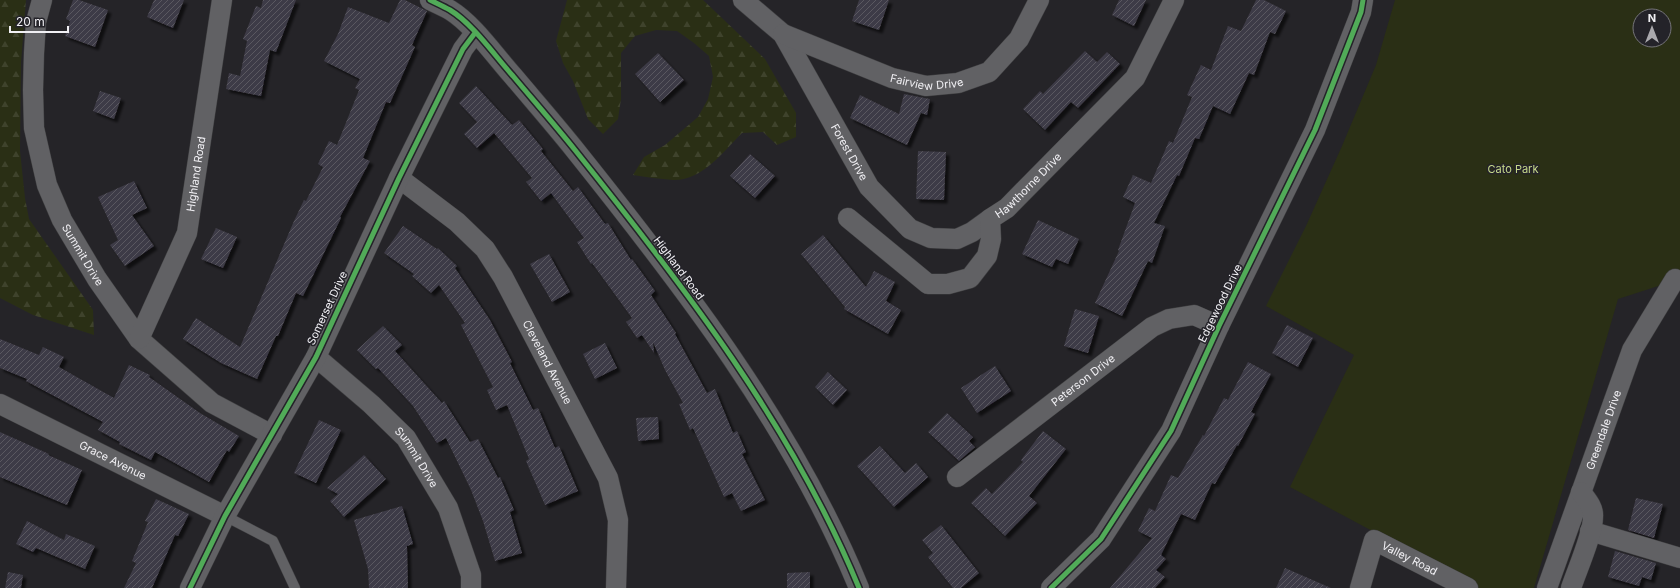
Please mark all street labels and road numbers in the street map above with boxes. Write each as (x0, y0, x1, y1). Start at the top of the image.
street label: Fairview Drive (889, 71, 965, 93)
street label: Forest Drive (828, 121, 871, 183)
street label: Highland Road (183, 135, 208, 213)
street label: Hawthorne Drive (992, 150, 1065, 221)
street label: Summit Drive (59, 221, 107, 289)
street label: Highland Road (651, 234, 707, 302)
street label: Edgewood Drive (1195, 262, 1245, 344)
street label: Somerset Drive (304, 269, 350, 347)
street label: Cleveland Avenue (520, 318, 575, 407)
street label: Peterson Drive (1048, 351, 1118, 409)
street label: Greendale Drive (1583, 388, 1624, 472)
street label: Summit Drive (392, 424, 441, 490)
street label: Grace Avenue (77, 438, 149, 483)
street label: Valley Road (1379, 538, 1440, 578)

